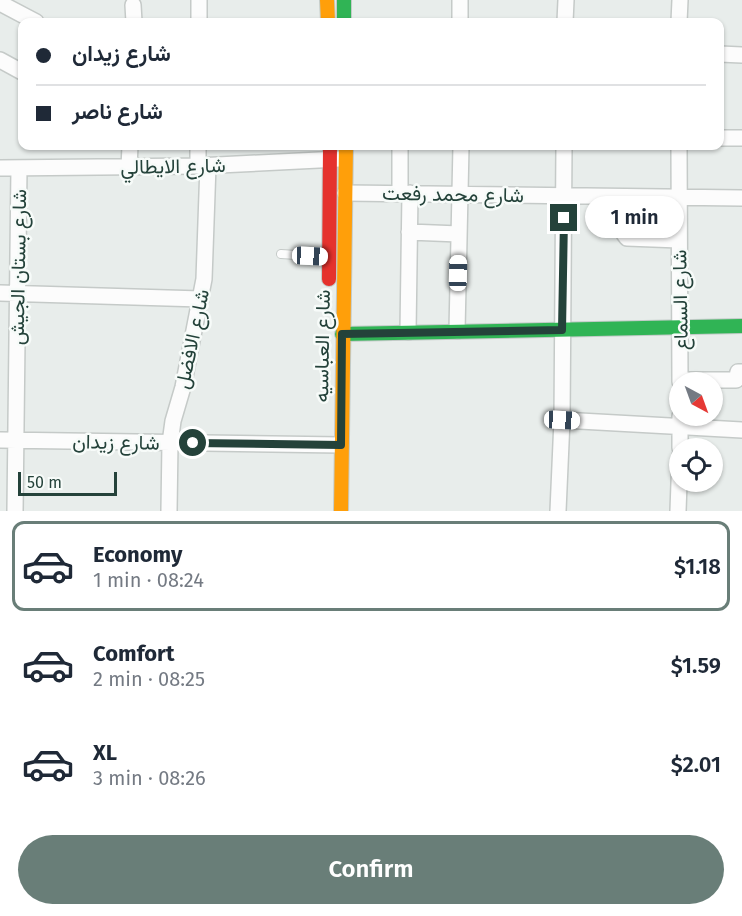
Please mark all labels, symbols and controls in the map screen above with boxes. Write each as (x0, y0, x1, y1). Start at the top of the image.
text: شارع زيدان (72, 40, 171, 67)
text: شارع ناصر (72, 98, 163, 125)
street label: شارع الايطالي (120, 153, 226, 184)
street label: شارع محمد رفعت (382, 181, 524, 209)
street label: شارع بستان الجيش (5, 189, 33, 345)
callout: 1 min (585, 197, 684, 239)
route end (550, 204, 577, 231)
text: 1 min (610, 205, 659, 229)
car (292, 246, 328, 266)
street label: شارع السماع (667, 249, 695, 351)
car (449, 255, 467, 291)
street label: شارع الافضل (170, 287, 216, 391)
street label: شارع العباسيه (309, 289, 337, 403)
north arrow (669, 372, 723, 426)
map controls (669, 372, 723, 492)
car (544, 410, 580, 430)
street label: شارع زيدان (72, 429, 160, 457)
route start (179, 429, 206, 456)
button: locate (669, 438, 723, 492)
scale bar (18, 469, 117, 496)
text: 50 m (27, 473, 62, 492)
icon: car (21, 539, 75, 593)
text: Economy (93, 541, 182, 568)
text: $1.18 (674, 553, 721, 580)
text: 1 min · 08:24 (93, 568, 204, 592)
icon: car (21, 638, 75, 692)
text: Comfort (93, 640, 174, 667)
text: $1.59 (671, 652, 721, 679)
text: 2 min · 08:25 (93, 667, 205, 691)
icon: car (21, 737, 75, 791)
text: XL (93, 739, 117, 766)
text: $2.01 (671, 751, 721, 778)
text: 3 min · 08:26 (93, 766, 206, 790)
button: Confirm (18, 835, 724, 904)

